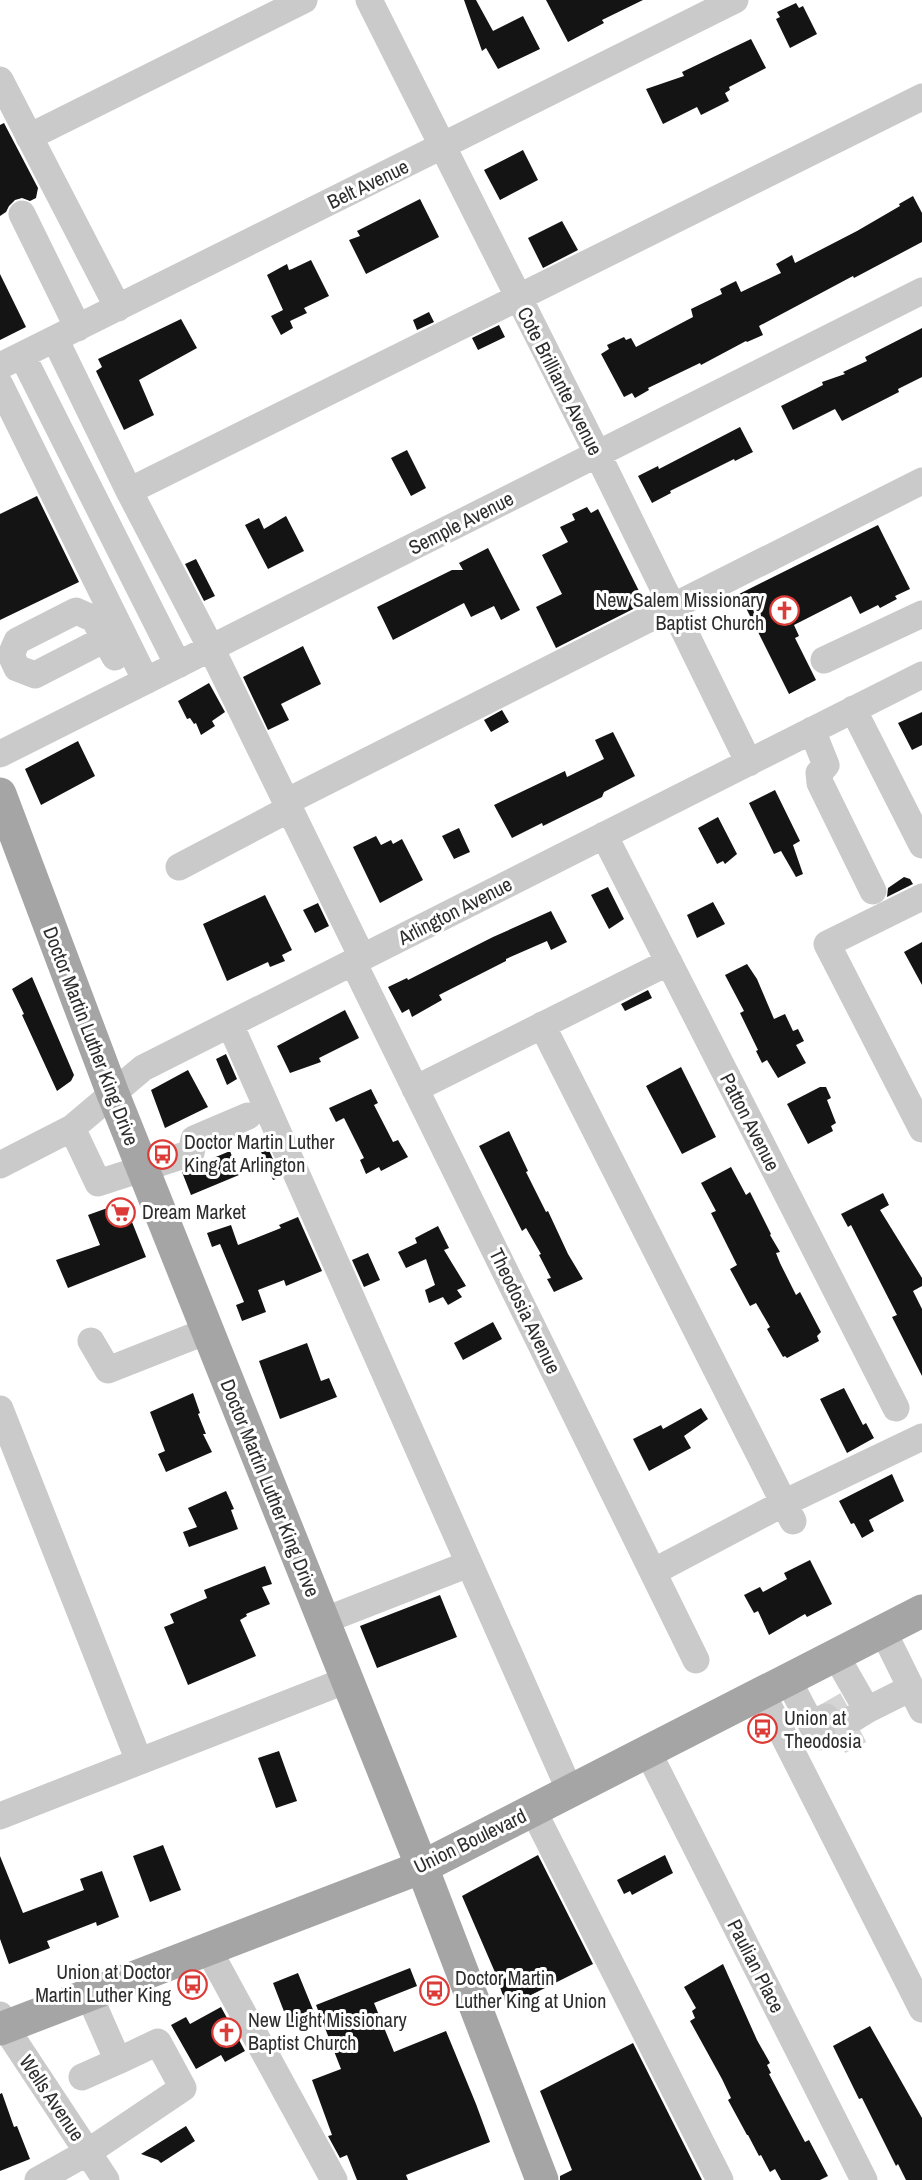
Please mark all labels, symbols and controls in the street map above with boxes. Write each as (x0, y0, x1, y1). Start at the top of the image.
street label: Belt Avenue (323, 152, 413, 215)
street label: Cote Brilliante Avenue (511, 302, 609, 459)
street label: Semple Avenue (404, 485, 518, 561)
place label: New Salem Missionary Baptist Church (595, 586, 765, 636)
church icon: New Salem Missionary Baptist Church (769, 595, 801, 627)
street label: Arlington Avenue (392, 870, 516, 951)
street label: Doctor Martin Luther King Drive (37, 922, 146, 1149)
street label: Patton Avenue (714, 1068, 787, 1175)
place label: Doctor Martin Luther King at Arlington (184, 1128, 335, 1178)
bus stop icon: Doctor Martin Luther King at Arlington (147, 1138, 179, 1170)
supermarket icon: Dream Market (105, 1196, 137, 1228)
place label: Dream Market (142, 1198, 246, 1225)
street label: Theodosia Avenue (483, 1244, 568, 1378)
street label: Doctor Martin Luther King Drive (214, 1375, 327, 1601)
place label: Union at Theodosia (784, 1704, 862, 1754)
bus stop icon: Union at Theodosia (747, 1713, 779, 1745)
street label: Union Boulevard (409, 1802, 531, 1879)
street label: Paulian Place (721, 1915, 791, 2017)
place label: Union at Doctor Martin Luther King (35, 1958, 172, 2008)
place label: Doctor Martin Luther King at Union (455, 1964, 606, 2014)
bus stop icon: Union at Doctor Martin Luther King (176, 1968, 208, 2000)
bus stop icon: Doctor Martin Luther King at Union (418, 1974, 450, 2006)
place label: New Light Missionary Baptist Church (248, 2006, 407, 2056)
church icon: New Light Missionary Baptist Church (211, 2016, 243, 2048)
street label: Wells Avenue (14, 2049, 91, 2146)

